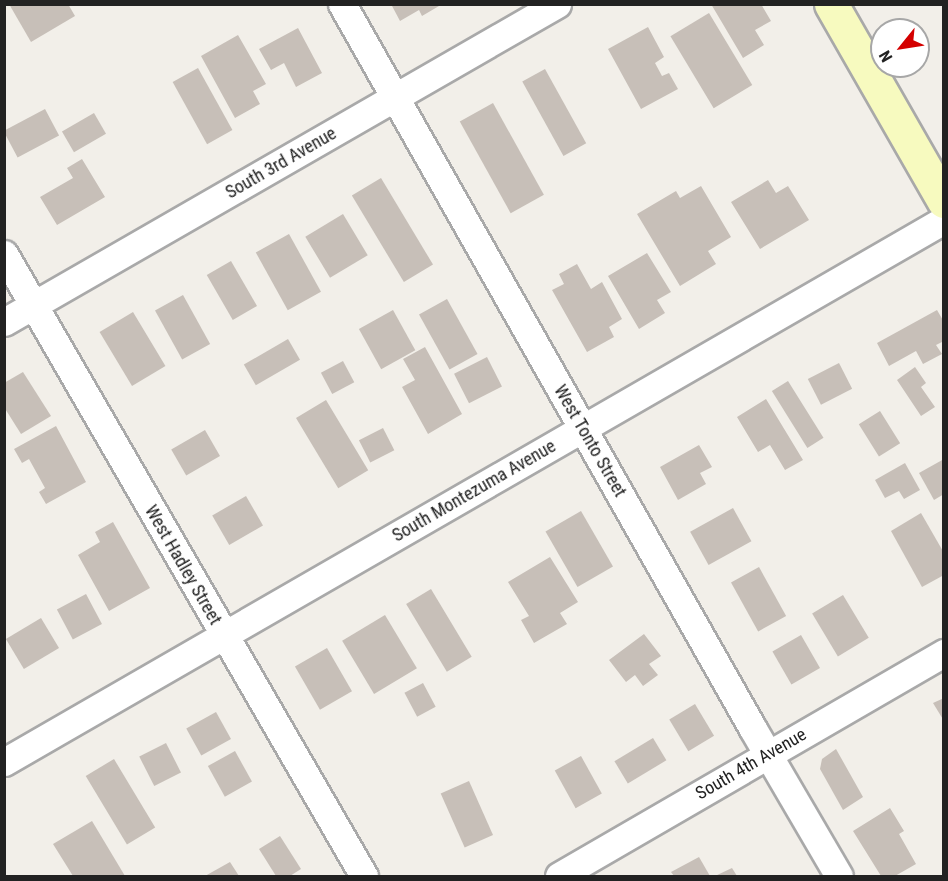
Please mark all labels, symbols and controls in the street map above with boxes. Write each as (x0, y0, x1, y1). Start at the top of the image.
north arrow (870, 18, 930, 78)
text: N (875, 47, 896, 65)
street label: South 3rd Avenue (222, 123, 340, 203)
street label: West Tonto Street (549, 381, 631, 501)
street label: South Montezuma Avenue (388, 435, 560, 547)
street label: West Hadley Street (140, 501, 226, 629)
street label: South 4th Avenue (692, 724, 810, 804)

